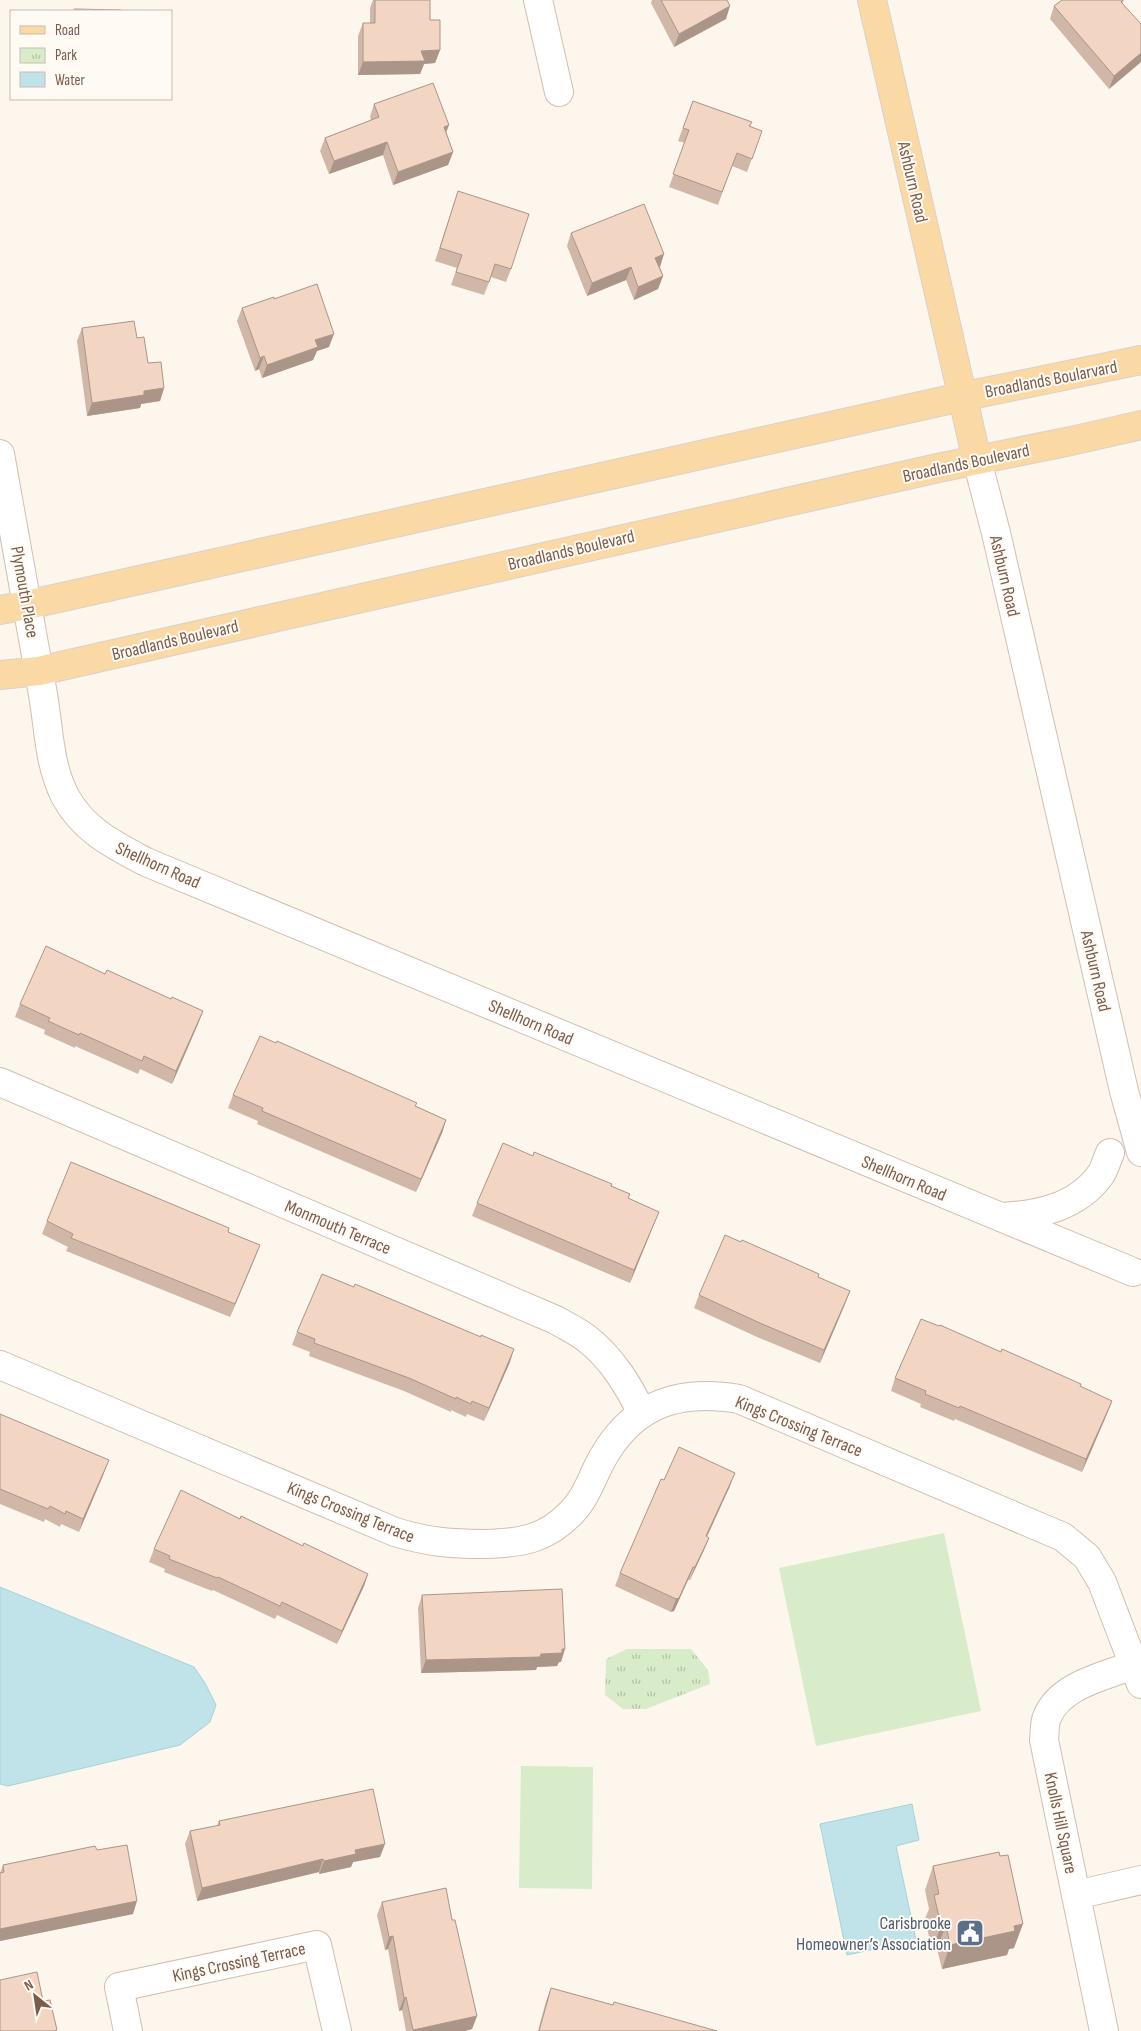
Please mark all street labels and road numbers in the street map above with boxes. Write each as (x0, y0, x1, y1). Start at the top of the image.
street label: Ashburn Road (893, 139, 932, 225)
street label: Broadlands Boularvard (983, 356, 1119, 403)
street label: Broadlands Boulevard (901, 440, 1031, 487)
street label: Broadlands Boulevard (506, 526, 636, 575)
street label: Ashburn Road (985, 533, 1024, 619)
street label: Plymouth Place (6, 545, 43, 640)
street label: Broadlands Boulevard (110, 616, 240, 665)
street label: Shellhorn Road (112, 838, 203, 893)
street label: Ashburn Road (1076, 928, 1115, 1014)
street label: Shellhorn Road (485, 995, 576, 1050)
street label: Shellhorn Road (858, 1151, 949, 1206)
street label: Monmouth Terrace (282, 1196, 394, 1259)
street label: Kings Crossing Terrace (732, 1391, 865, 1462)
street label: Kings Crossing Terrace (284, 1477, 417, 1548)
street label: Knolls Hill Square (1040, 1771, 1081, 1876)
street label: Kings Crossing Terrace (171, 1938, 307, 1987)

